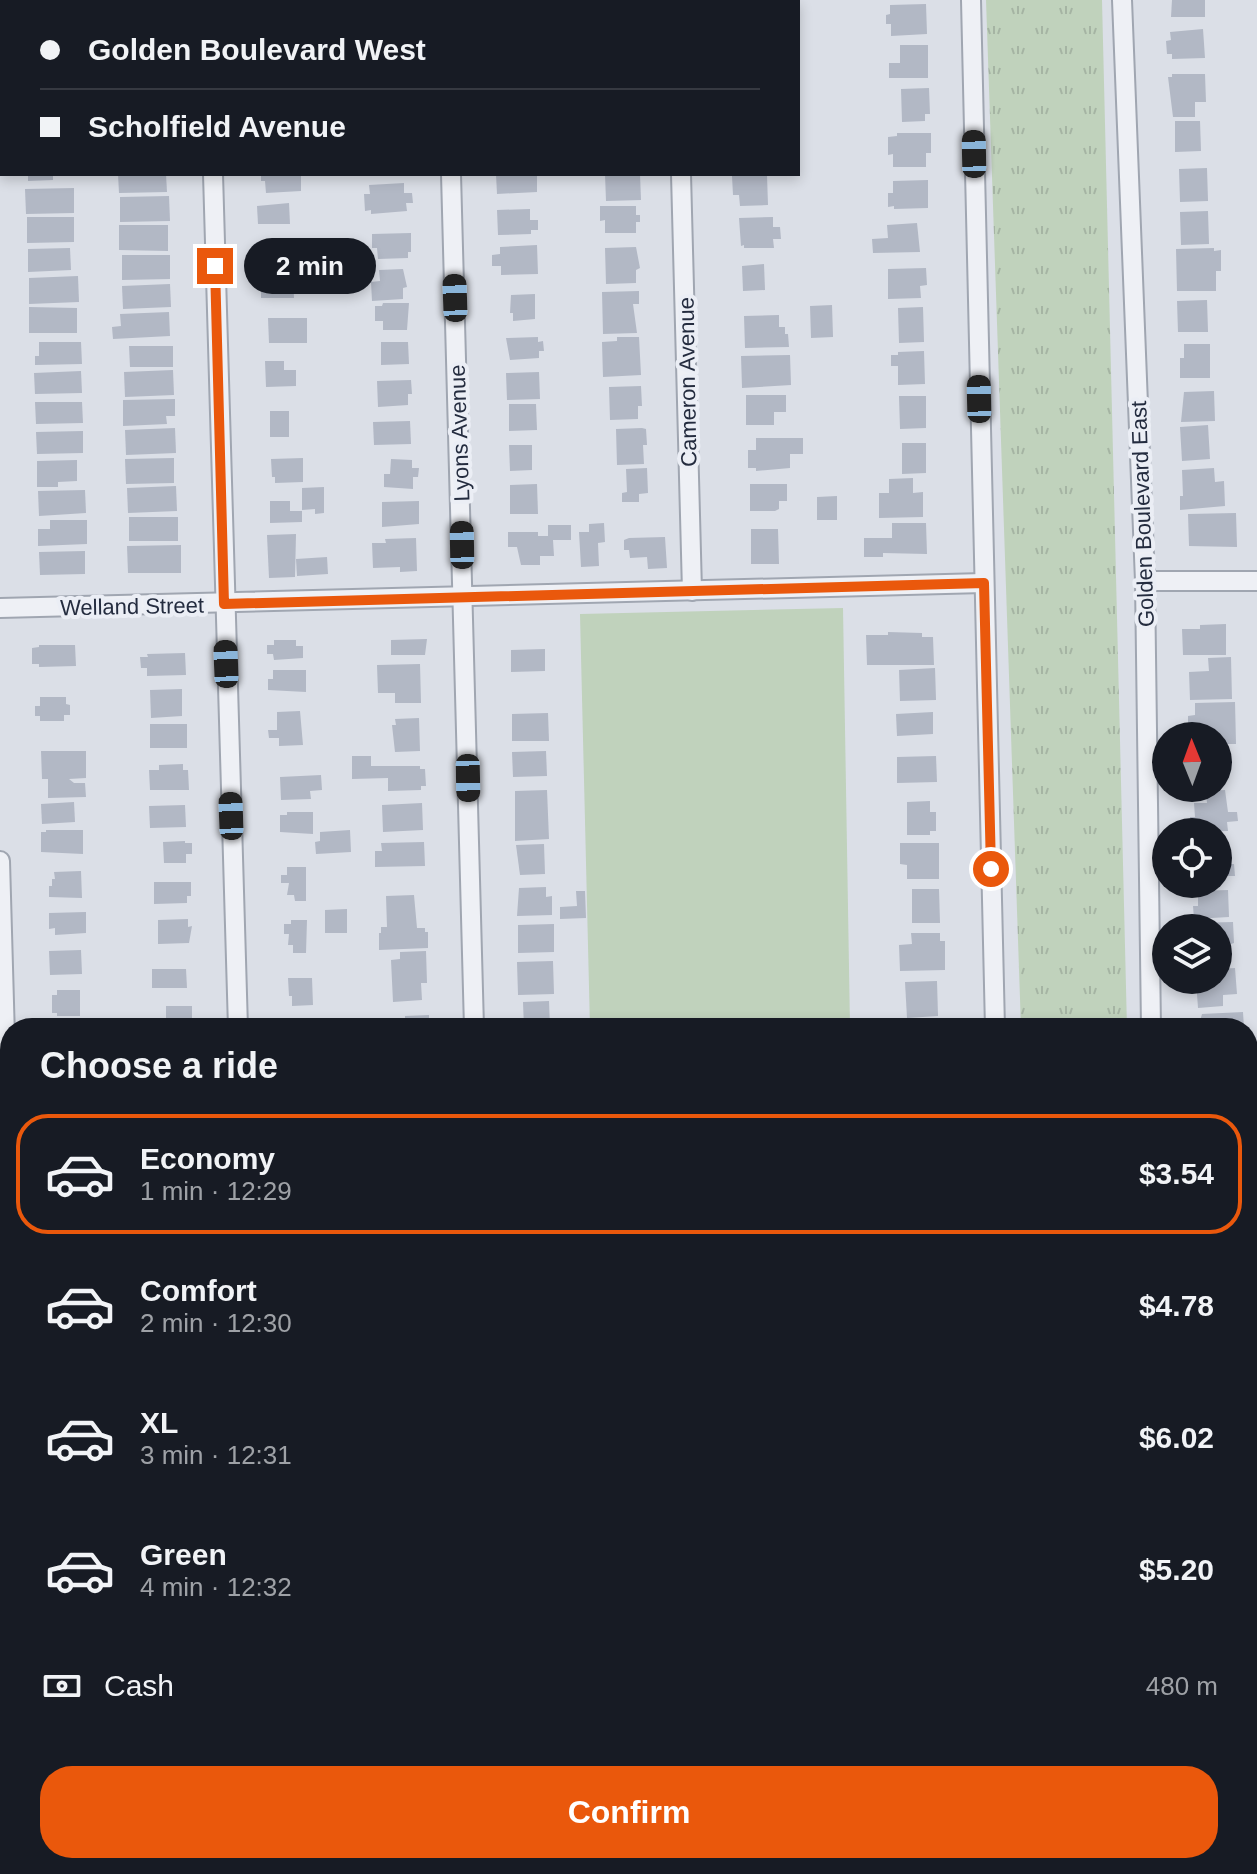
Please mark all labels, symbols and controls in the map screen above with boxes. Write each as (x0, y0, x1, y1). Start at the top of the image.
text: Golden Boulevard West (88, 33, 426, 66)
text: Scholfield Avenue (88, 110, 346, 143)
car (962, 130, 986, 178)
callout: 2 min (243, 238, 375, 294)
route end (197, 248, 233, 284)
text: 2 min (276, 251, 344, 281)
car (442, 274, 468, 322)
street label: Cameron Avenue (674, 297, 701, 467)
street label: Lyons Avenue (445, 364, 474, 502)
car (967, 375, 991, 423)
street label: Golden Boulevard East (1126, 400, 1159, 627)
car (450, 521, 474, 569)
street label: Welland Street (60, 593, 204, 620)
car (213, 640, 239, 688)
north arrow (1152, 722, 1232, 802)
map controls (1152, 722, 1232, 994)
car (456, 754, 480, 802)
car (218, 792, 244, 840)
button: locate (1152, 818, 1232, 898)
route start (973, 851, 1009, 887)
button: layers (1152, 914, 1232, 994)
text: Choose a ride (40, 1045, 278, 1086)
icon: car (44, 1138, 116, 1210)
text: Economy (140, 1142, 275, 1175)
text: $3.54 (1139, 1157, 1214, 1190)
text: 1 min · 12:29 (140, 1176, 292, 1206)
icon: car (44, 1270, 116, 1342)
text: Comfort (140, 1274, 257, 1307)
text: $4.78 (1139, 1289, 1214, 1322)
text: 2 min · 12:30 (140, 1308, 292, 1338)
icon: car (44, 1402, 116, 1474)
text: XL (140, 1406, 178, 1439)
text: $6.02 (1139, 1421, 1214, 1454)
text: 3 min · 12:31 (140, 1440, 292, 1470)
icon: car (44, 1534, 116, 1606)
text: Green (140, 1538, 227, 1571)
text: $5.20 (1139, 1553, 1214, 1586)
text: 4 min · 12:32 (140, 1572, 292, 1602)
icon: cash (40, 1664, 84, 1708)
text: Cash (104, 1669, 174, 1702)
text: 480 m (1146, 1671, 1218, 1701)
button: Confirm (40, 1766, 1218, 1858)

